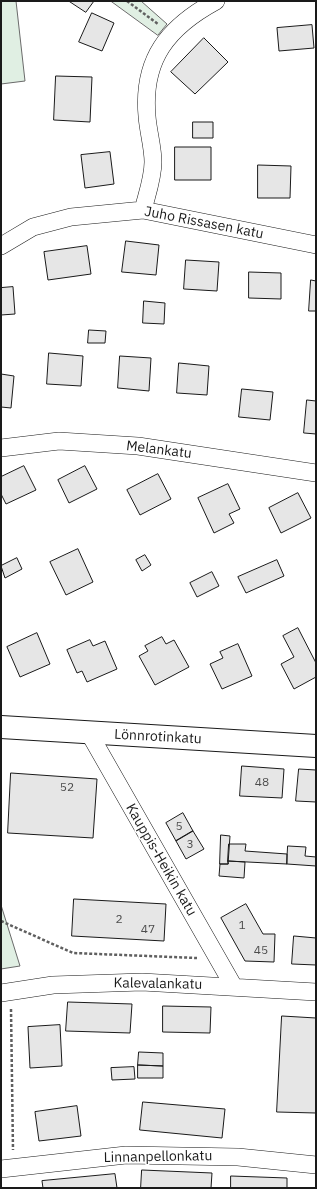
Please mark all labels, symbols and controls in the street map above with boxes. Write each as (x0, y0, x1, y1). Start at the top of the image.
street label: Juho Rissasen katu (143, 203, 265, 243)
street label: Melankatu (125, 438, 193, 462)
street label: Lönnrotinkatu (114, 726, 202, 748)
house number: 48 (255, 776, 269, 790)
house number: 52 (60, 781, 74, 795)
street label: Kauppis-Heikin katu (122, 801, 200, 919)
house number: 5 (175, 820, 183, 834)
house number: 3 (186, 838, 194, 852)
house number: 2 (115, 913, 123, 927)
house number: 1 (238, 919, 246, 933)
house number: 47 (141, 923, 155, 937)
house number: 45 (254, 944, 268, 958)
street label: Kalevalankatu (114, 975, 202, 993)
street label: Linnanpellonkatu (104, 1148, 212, 1166)

